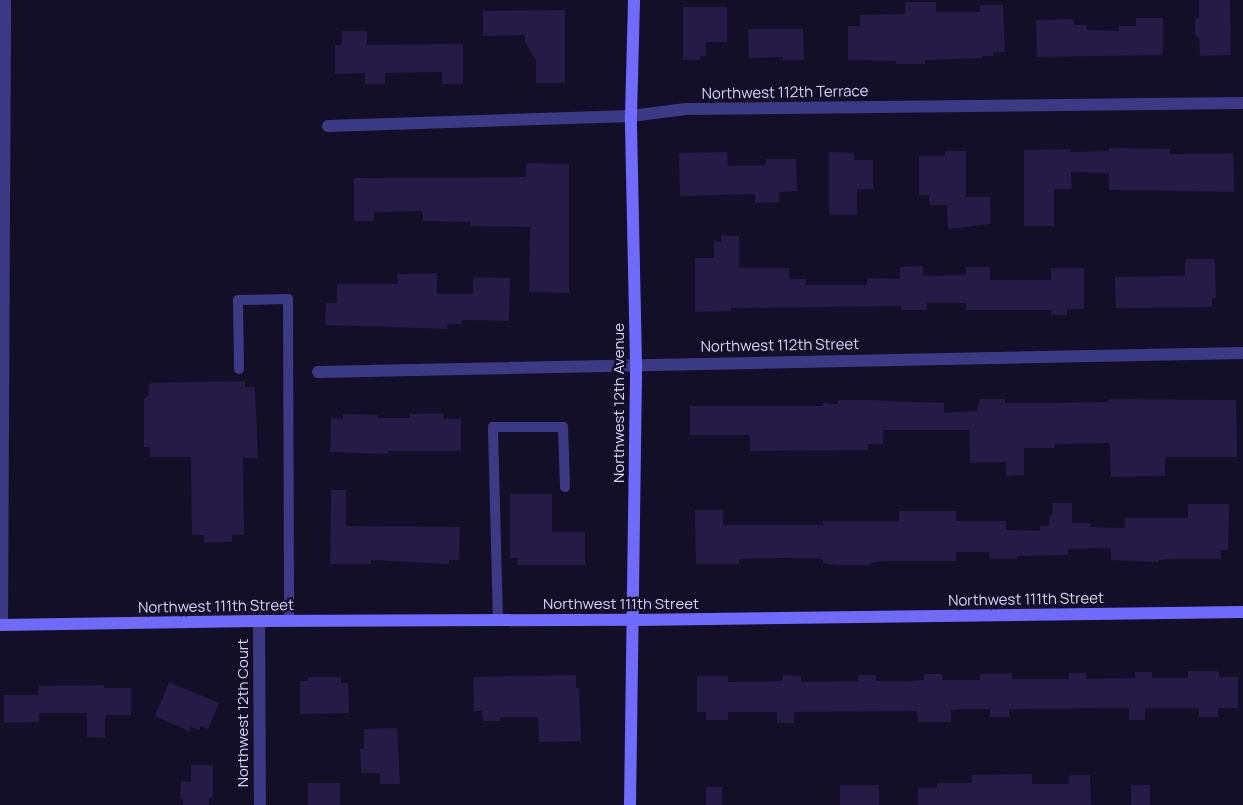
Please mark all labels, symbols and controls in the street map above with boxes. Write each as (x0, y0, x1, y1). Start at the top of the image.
street label: Northwest 112th Terrace (702, 82, 868, 102)
street label: Northwest 12th Avenue (610, 323, 628, 483)
street label: Northwest 112th Street (701, 335, 859, 355)
street label: Northwest 111th Street (948, 589, 1104, 609)
street label: Northwest 111th Street (543, 595, 699, 613)
street label: Northwest 111th Street (138, 596, 294, 616)
street label: Northwest 12th Court (234, 639, 252, 787)

